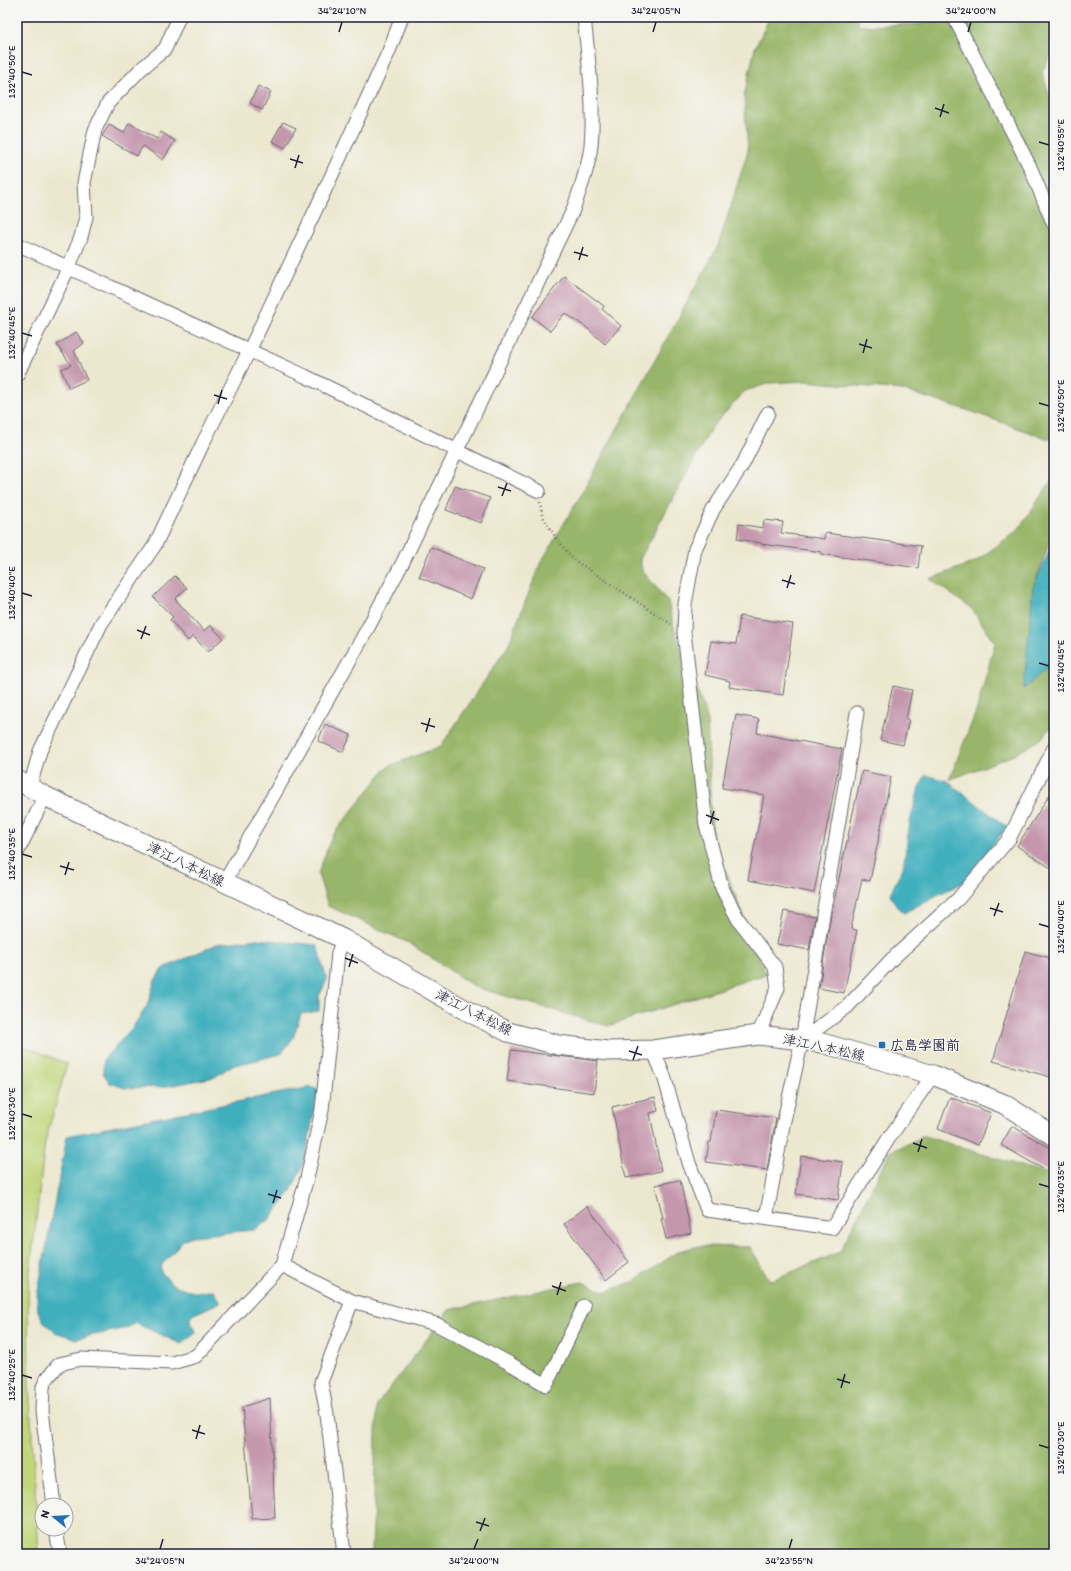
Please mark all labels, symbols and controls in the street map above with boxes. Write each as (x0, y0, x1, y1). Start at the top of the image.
text: 34°24'10"N (318, 4, 367, 17)
text: 34°24'05"N (631, 4, 681, 17)
text: 34°24'00"N (946, 4, 996, 17)
text: 132°40'50"E (5, 45, 18, 98)
text: 132°40'55"E (1054, 119, 1067, 171)
text: 132°40'45"E (5, 306, 18, 359)
text: 132°40'50"E (1054, 379, 1067, 432)
text: 132°40'40"E (5, 566, 18, 620)
text: 132°40'45"E (1054, 639, 1067, 692)
text: 132°40'35"E (5, 827, 18, 880)
street label: 津江八本松線 (144, 838, 227, 891)
text: 132°40'40"E (1054, 900, 1067, 954)
street label: 津江八本松線 (432, 986, 515, 1039)
street label: 津江八本松線 (781, 1030, 867, 1065)
place label: 広島学園前 (890, 1037, 960, 1054)
marker: 広島学園前 (877, 1040, 887, 1050)
text: 132°40'30"E (5, 1087, 18, 1141)
text: 132°40'35"E (1054, 1160, 1067, 1213)
text: 132°40'25"E (5, 1349, 18, 1401)
text: 132°40'30"E (1054, 1421, 1067, 1475)
north arrow (34, 1497, 74, 1537)
text: N (38, 1509, 52, 1520)
text: 34°24'05"N (135, 1554, 185, 1567)
text: 34°24'00"N (449, 1554, 499, 1567)
text: 34°23'55"N (765, 1554, 813, 1567)

